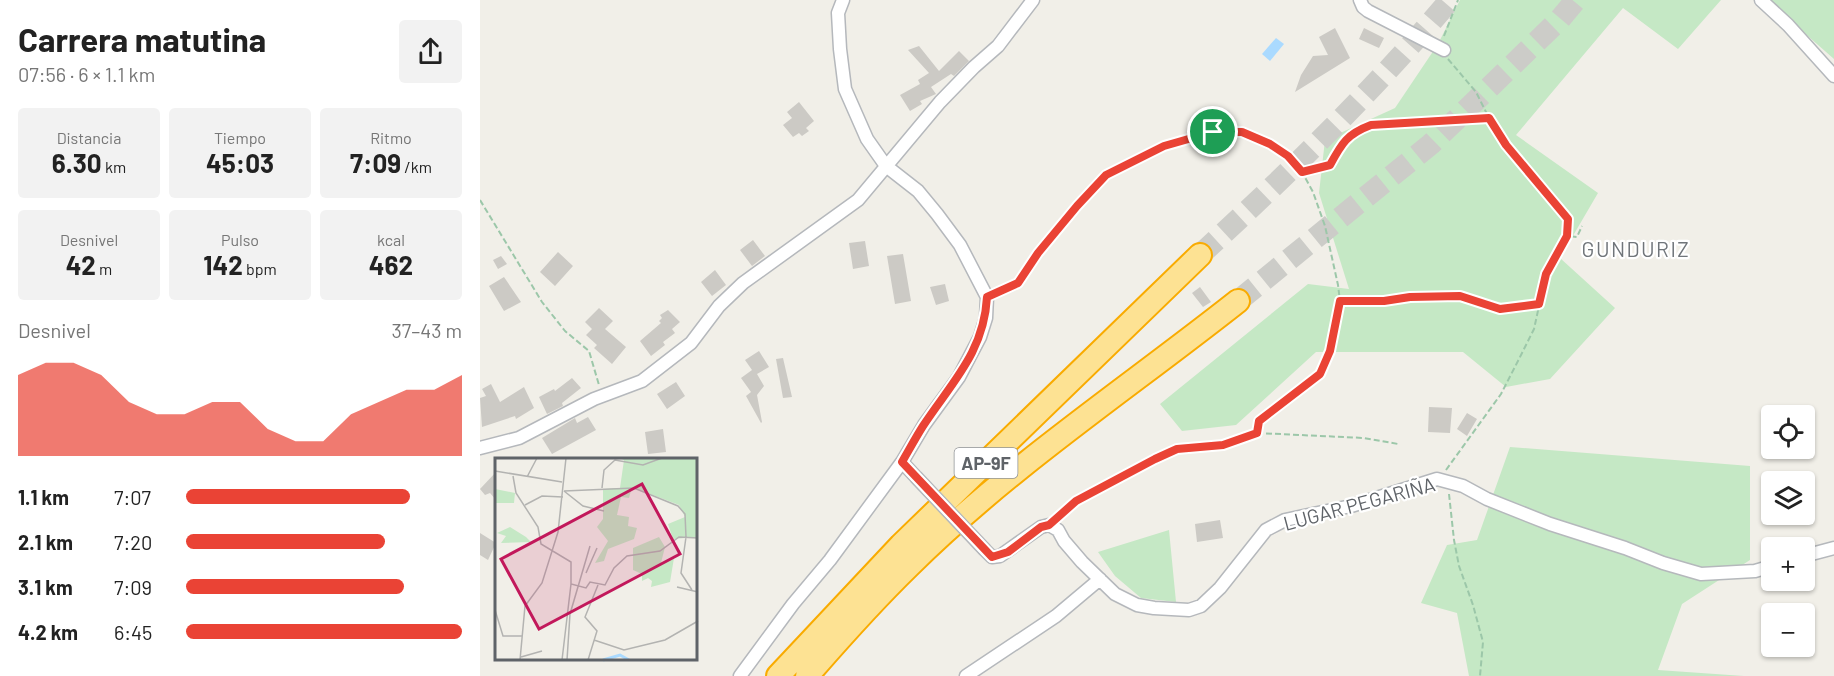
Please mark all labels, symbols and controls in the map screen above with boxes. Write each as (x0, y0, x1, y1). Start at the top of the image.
text: Carrera matutina (18, 19, 266, 59)
button: share (399, 20, 462, 83)
text: 07:56 · 6 × 1.1 km (18, 62, 155, 86)
pin (1187, 106, 1238, 157)
icon: arrive (1196, 115, 1229, 148)
text: Distancia (57, 128, 121, 147)
text: Tiempo (214, 128, 266, 147)
text: Ritmo (370, 128, 412, 147)
text: 6.30 (52, 147, 102, 178)
text: 45:03 (206, 147, 274, 178)
text: 7:09 (350, 147, 401, 178)
text: km (102, 157, 126, 176)
text: /km (401, 157, 432, 176)
text: Desnivel (60, 230, 118, 249)
text: Pulso (221, 230, 259, 249)
text: kcal (377, 230, 405, 249)
district label: GUNDURIZ (1582, 236, 1690, 261)
text: 42 (66, 249, 96, 280)
text: 142 (203, 249, 243, 280)
text: 462 (369, 249, 413, 280)
text: m (96, 259, 112, 278)
text: bpm (243, 259, 277, 278)
text: Desnivel (18, 318, 91, 342)
text: 37–43 m (391, 318, 462, 342)
map controls (1761, 405, 1815, 657)
button: locate (1761, 405, 1815, 459)
road number: AP-9F (954, 448, 1018, 478)
inset map (495, 458, 698, 661)
street label: LUGAR PEGARIÑA (1281, 471, 1437, 535)
button: layers (1761, 471, 1815, 525)
text: 1.1 km (18, 485, 69, 509)
text: 7:07 (114, 485, 151, 509)
text: 2.1 km (18, 530, 73, 554)
text: 7:20 (114, 530, 152, 554)
button: + (1761, 537, 1815, 591)
text: 3.1 km (18, 575, 73, 599)
text: 7:09 (114, 575, 152, 599)
button: − (1761, 603, 1815, 657)
text: 4.2 km (18, 620, 78, 644)
text: 6:45 (114, 620, 152, 644)

